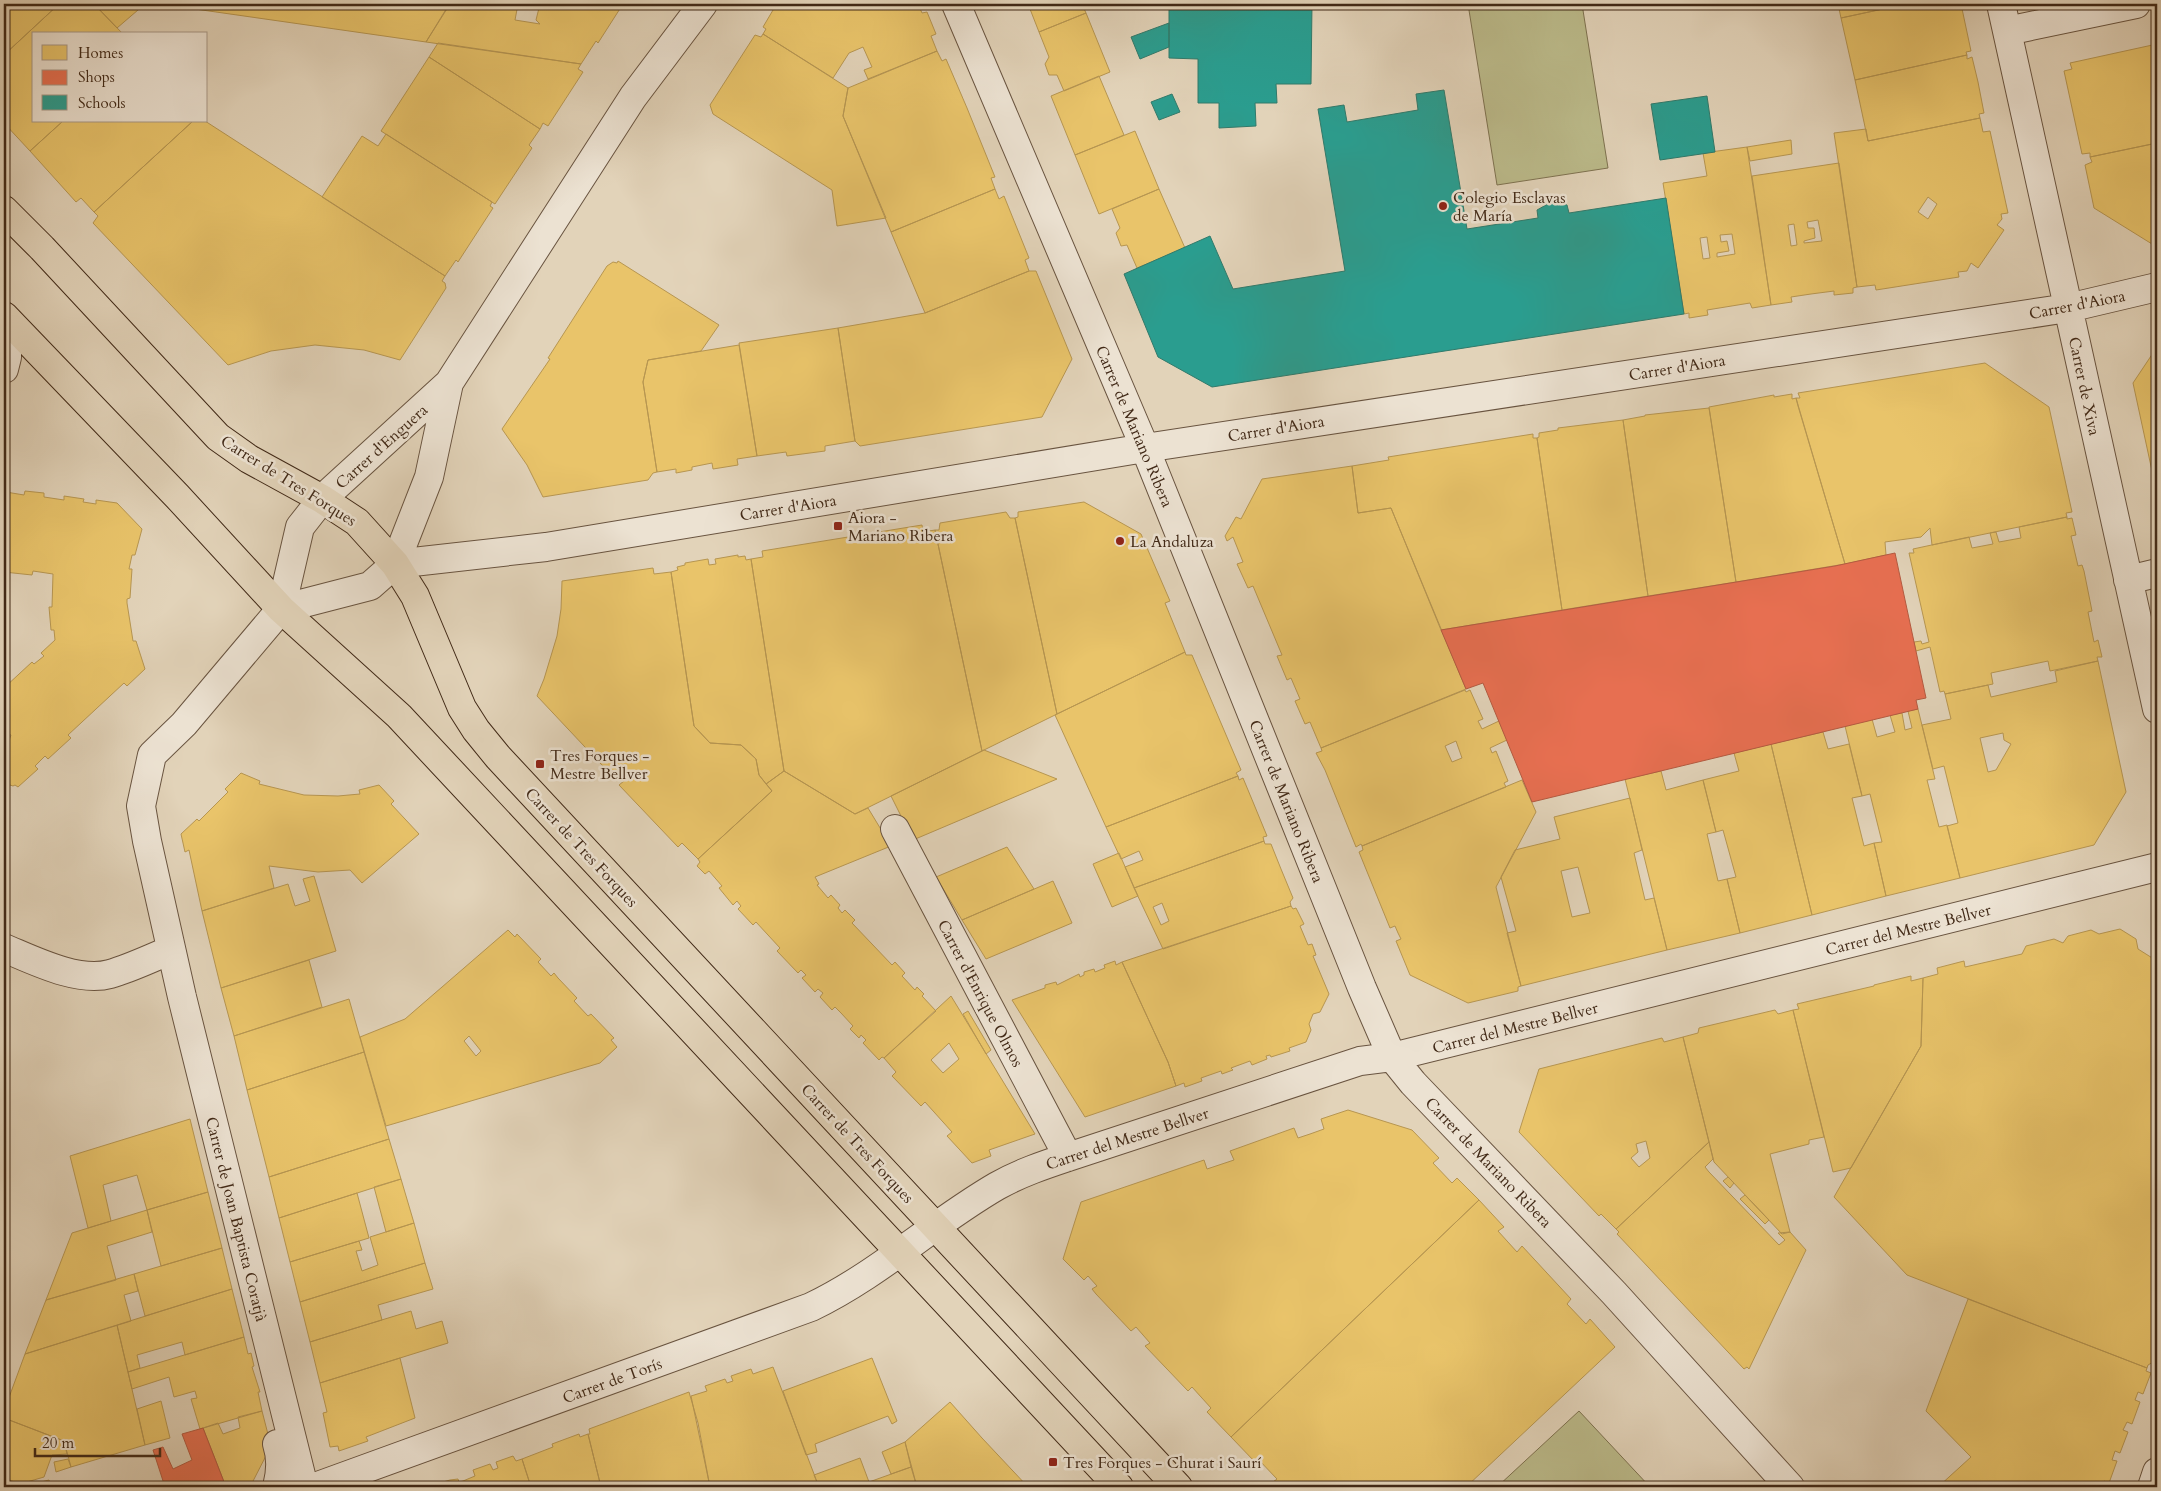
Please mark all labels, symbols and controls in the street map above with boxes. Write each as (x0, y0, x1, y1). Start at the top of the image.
legend (32, 32, 208, 122)
text: Homes (78, 43, 123, 63)
text: Shops (78, 67, 115, 87)
text: Schools (78, 93, 126, 113)
place label: Colegio Esclavas de María (1453, 187, 1566, 227)
marker: Colegio Esclavas de María (1437, 200, 1449, 212)
street label: Carrer d'Aiora (2027, 285, 2127, 325)
street label: Carrer de Xiva (2063, 335, 2105, 438)
street label: Carrer de Mariano Ribera (1090, 342, 1178, 511)
street label: Carrer d'Aiora (1627, 349, 1727, 386)
street label: Carrer d'Enguera (331, 399, 433, 494)
street label: Carrer d'Aiora (1226, 410, 1326, 447)
street label: Carrer de Tres Forques (216, 430, 361, 532)
street label: Carrer d'Aiora (738, 489, 838, 526)
place label: Aiora - Mariano Ribera (848, 507, 954, 547)
marker: Aiora - Mariano Ribera (832, 520, 844, 532)
place label: La Andaluza (1130, 531, 1214, 553)
marker: La Andaluza (1114, 535, 1126, 547)
street label: Carrer de Mariano Ribera (1243, 717, 1329, 886)
place label: Tres Forques - Mestre Bellver (550, 745, 649, 785)
marker: Tres Forques - Mestre Bellver (534, 758, 546, 770)
street label: Carrer de Tres Forques (520, 783, 643, 912)
street label: Carrer del Mestre Bellver (1823, 899, 1994, 961)
street label: Carrer d'Enrique Olmos (932, 916, 1028, 1071)
street label: Carrer del Mestre Bellver (1430, 997, 1601, 1059)
street label: Carrer de Tres Forques (796, 1079, 919, 1208)
street label: Carrer de Mariano Ribera (1420, 1093, 1557, 1233)
street label: Carrer del Mestre Bellver (1043, 1102, 1212, 1176)
street label: Carrer de Joan Baptista Coratjà (200, 1115, 272, 1324)
street label: Carrer de Torís (560, 1353, 665, 1409)
scale bar (35, 1426, 160, 1458)
text: 20 m (42, 1433, 74, 1453)
place label: Tres Forques - Churat i Saurí (1063, 1452, 1262, 1474)
marker: Tres Forques - Churat i Saurí (1047, 1456, 1059, 1468)

